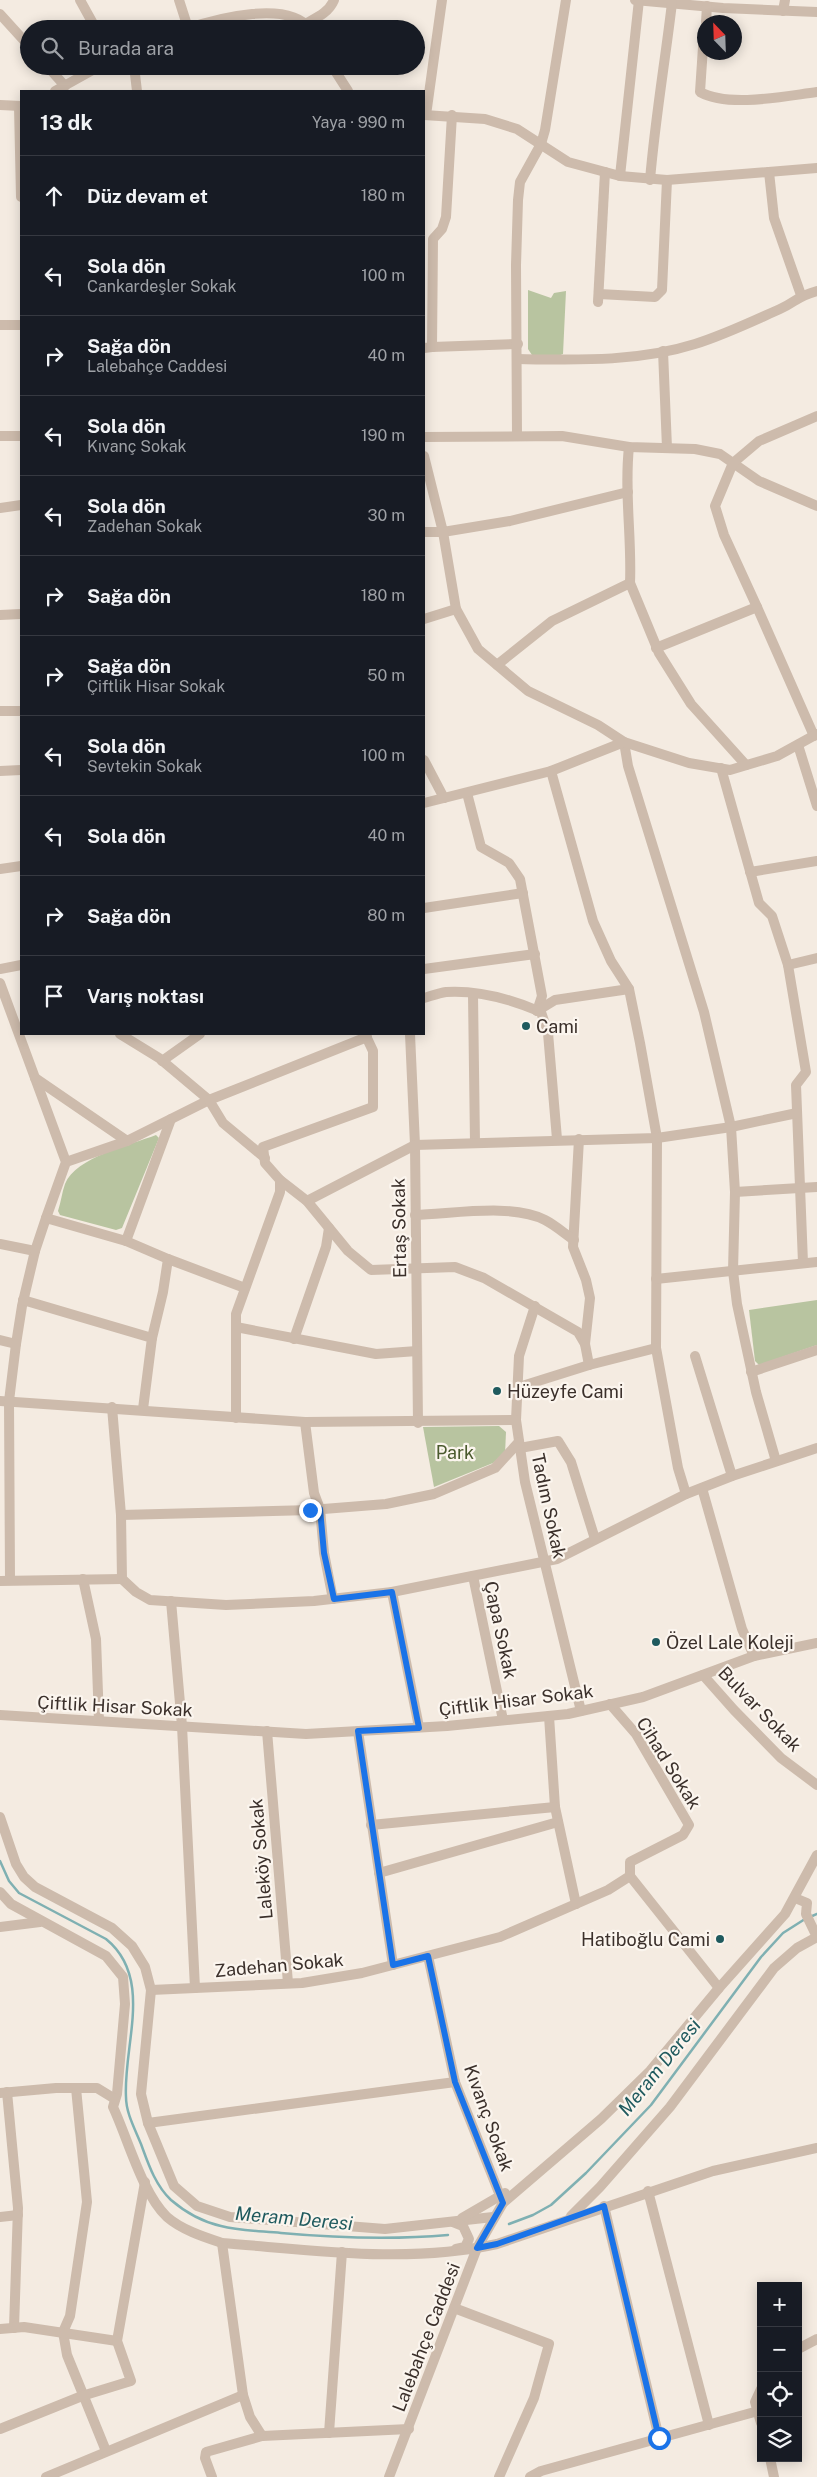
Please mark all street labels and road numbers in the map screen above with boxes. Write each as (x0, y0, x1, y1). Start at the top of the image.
street label: Ertaş Sokak (388, 1178, 410, 1278)
street label: Tadım Sokak (528, 1451, 570, 1561)
street label: Çapa Sokak (480, 1579, 522, 1681)
street label: Bulvar Sokak (714, 1662, 806, 1756)
street label: Çiftlik Hisar Sokak (438, 1680, 594, 1720)
street label: Çiftlik Hisar Sokak (37, 1691, 193, 1721)
street label: Cihad Sokak (632, 1713, 706, 1813)
street label: Laleköy Sokak (245, 1798, 277, 1920)
street label: Zadehan Sokak (213, 1949, 345, 1981)
street label: Kıvanç Sokak (460, 2062, 518, 2174)
street label: Lalebahçe Caddesi (388, 2260, 464, 2414)

